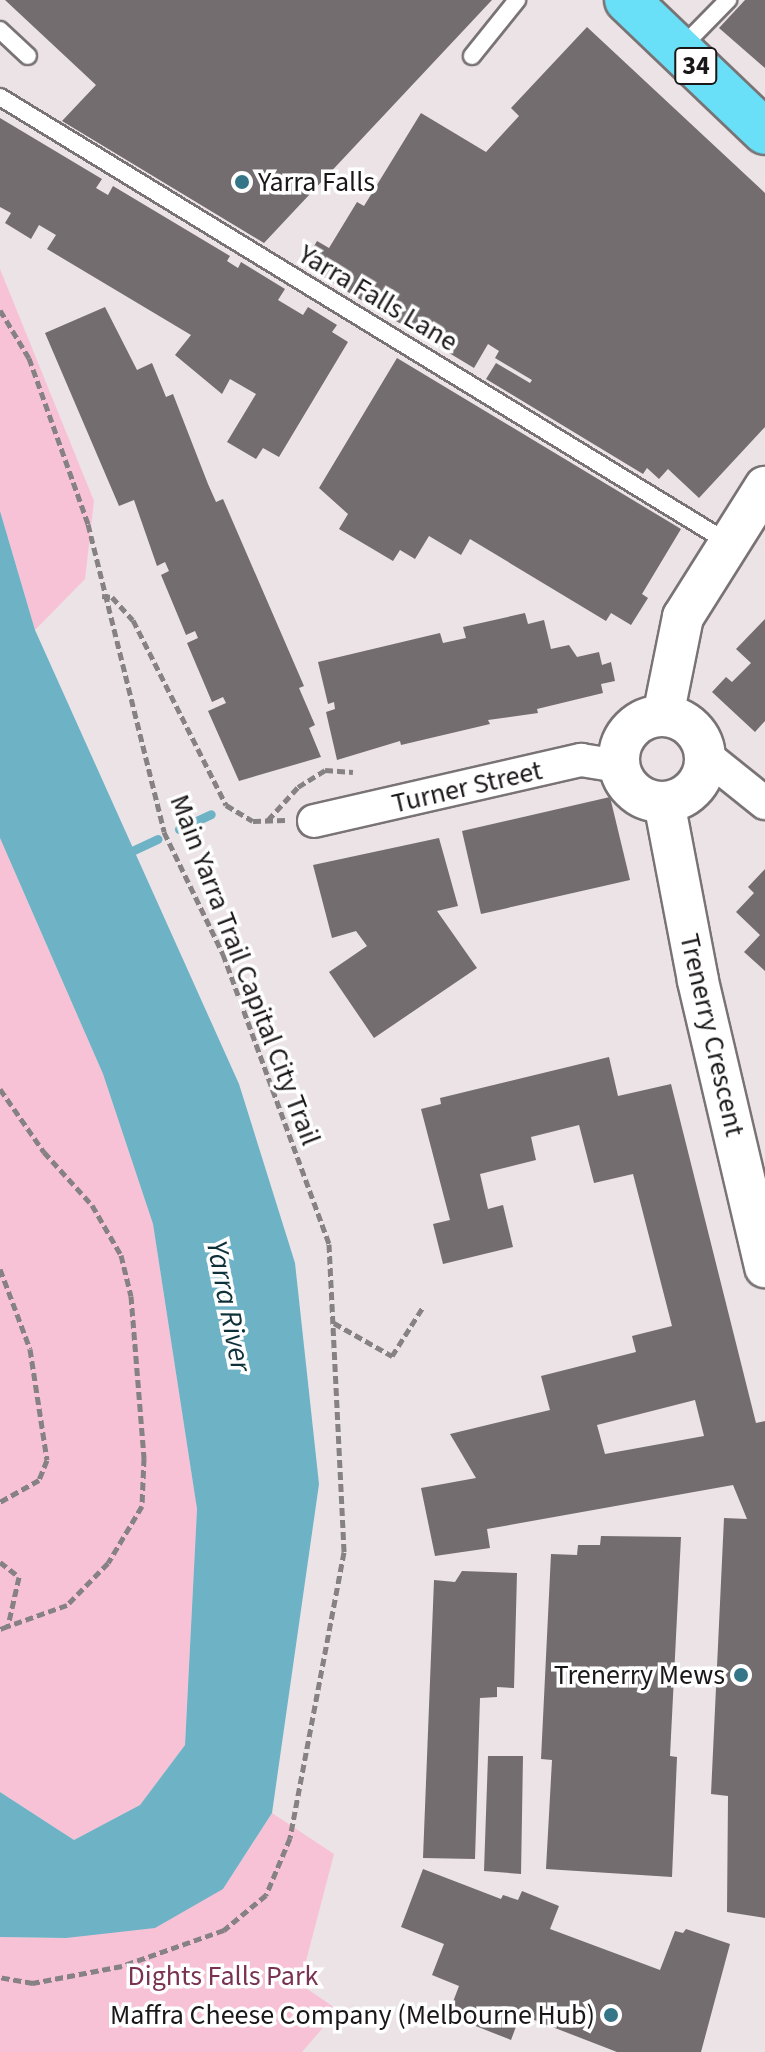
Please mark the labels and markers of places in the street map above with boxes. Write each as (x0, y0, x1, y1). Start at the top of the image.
place label: Yarra Falls (258, 165, 375, 199)
marker: Yarra Falls (233, 173, 251, 191)
place label: Trenerry Mews (554, 1658, 725, 1692)
marker: Trenerry Mews (732, 1666, 750, 1684)
place label: Maffra Cheese Company (Melbourne Hub) (110, 1998, 595, 2032)
marker: Maffra Cheese Company (Melbourne Hub) (602, 2006, 620, 2024)

